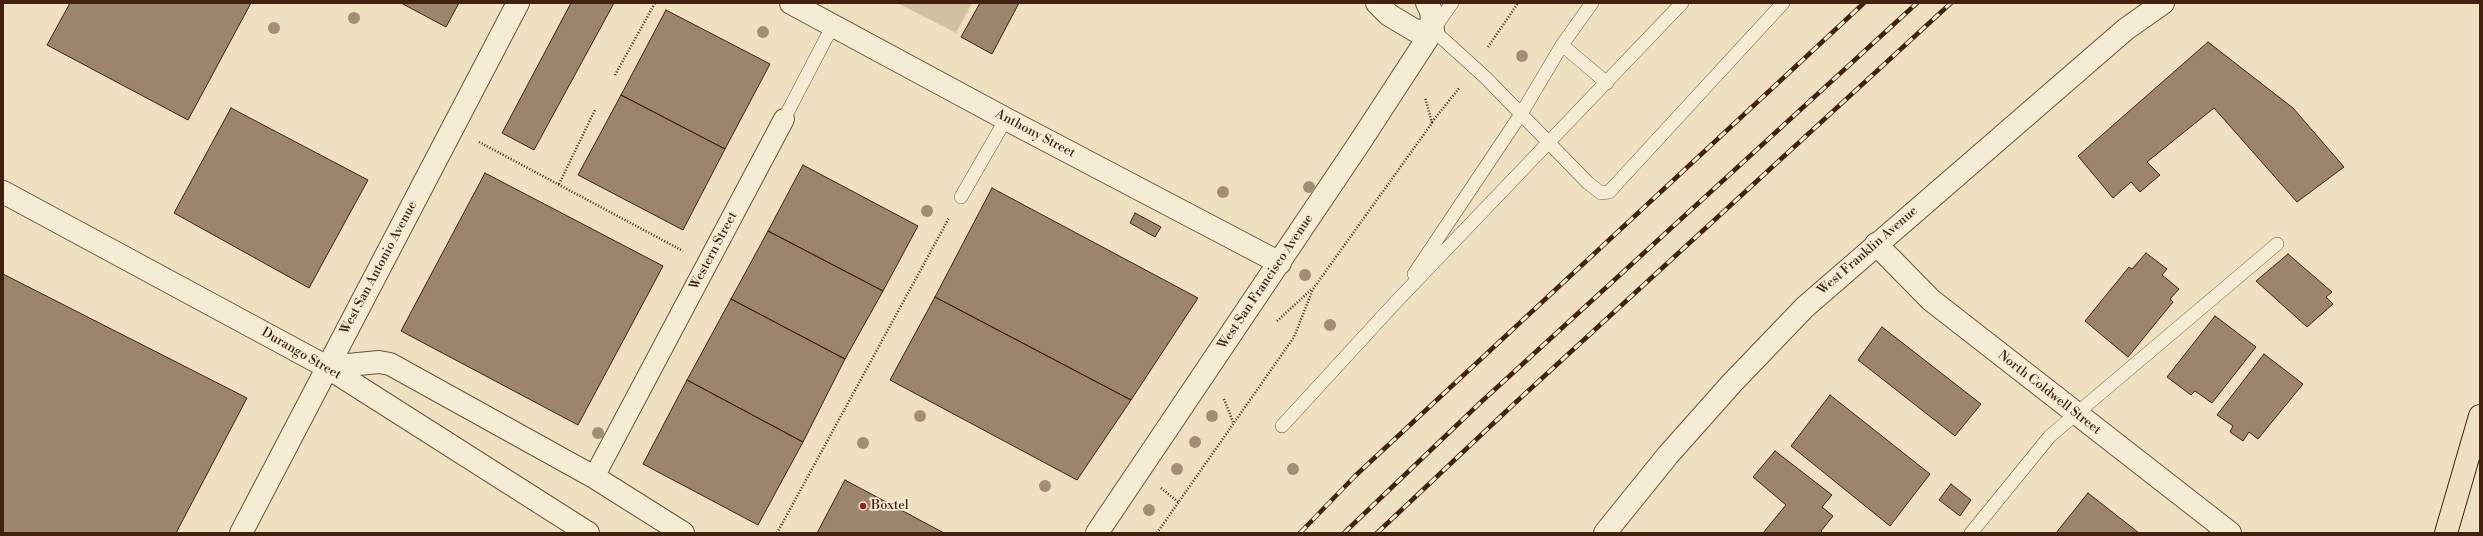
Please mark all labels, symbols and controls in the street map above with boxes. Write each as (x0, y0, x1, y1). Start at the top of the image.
street label: Anthony Street (992, 106, 1078, 162)
street label: West San Antonio Avenue (337, 199, 421, 337)
street label: West Franklin Avenue (1815, 203, 1921, 299)
street label: Western Street (687, 209, 741, 293)
street label: West San Francisco Avenue (1215, 212, 1317, 352)
street label: Durango Street (258, 325, 344, 383)
street label: North Coldwell Street (1994, 348, 2104, 438)
place label: Boxtel (871, 498, 909, 514)
marker: Boxtel (858, 501, 868, 511)

